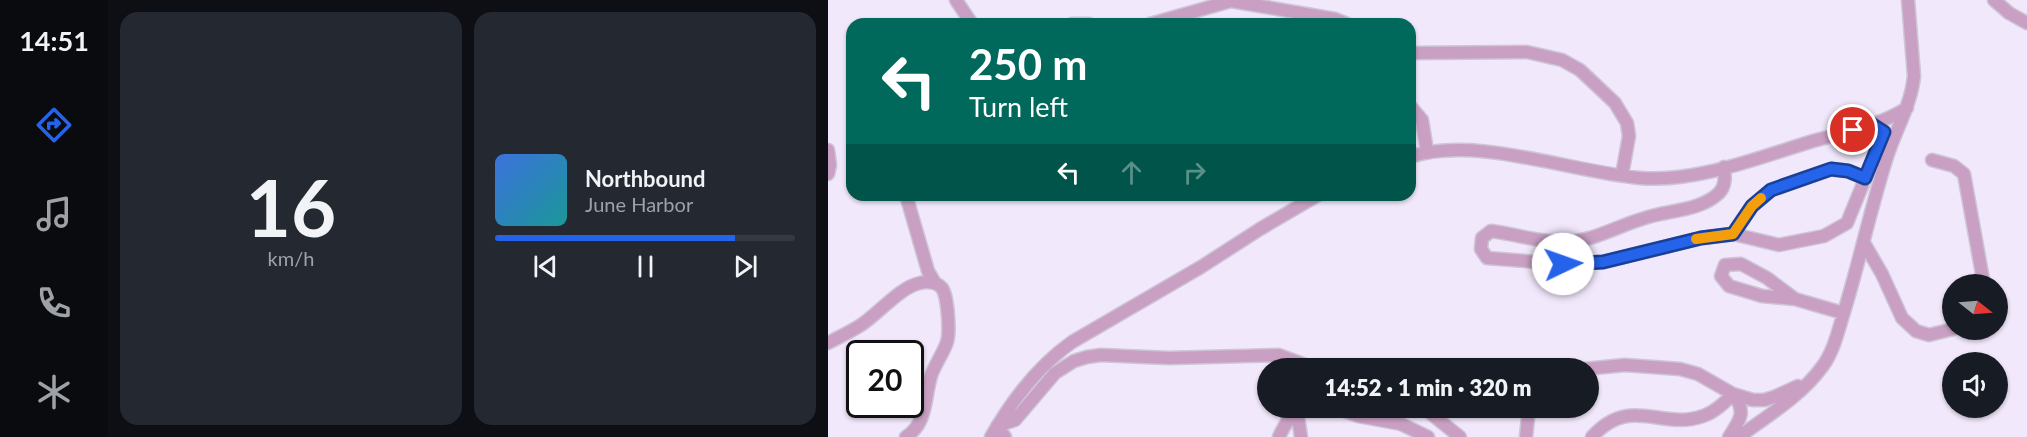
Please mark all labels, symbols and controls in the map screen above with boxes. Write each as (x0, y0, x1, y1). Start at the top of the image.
text: 14:51 (19, 24, 89, 57)
text: 250 m (969, 39, 1087, 89)
icon: left (870, 42, 948, 120)
text: Turn left (969, 90, 1068, 123)
icon: directions (33, 104, 75, 146)
pin (1827, 104, 1878, 155)
icon: arrive (1836, 113, 1869, 146)
icon: left (1052, 156, 1085, 189)
icon: ahead (1115, 156, 1148, 189)
icon: right (1178, 156, 1211, 189)
text: 16 (246, 160, 336, 254)
text: Northbound (585, 165, 705, 192)
text: June Harbor (585, 192, 693, 216)
icon: music (33, 193, 75, 235)
position arrow (1531, 232, 1595, 296)
text: km/h (268, 246, 314, 270)
icon: previous (529, 250, 562, 283)
icon: pause (629, 250, 662, 283)
icon: next (729, 250, 762, 283)
north arrow (1942, 274, 2008, 340)
map controls (1942, 274, 2008, 418)
icon: phone (33, 282, 75, 324)
speed limit sign: 20 (846, 340, 924, 418)
button: sound (1942, 352, 2008, 418)
icon: climate (33, 371, 75, 413)
text: 14:52 · 1 min · 320 m (1325, 374, 1531, 401)

